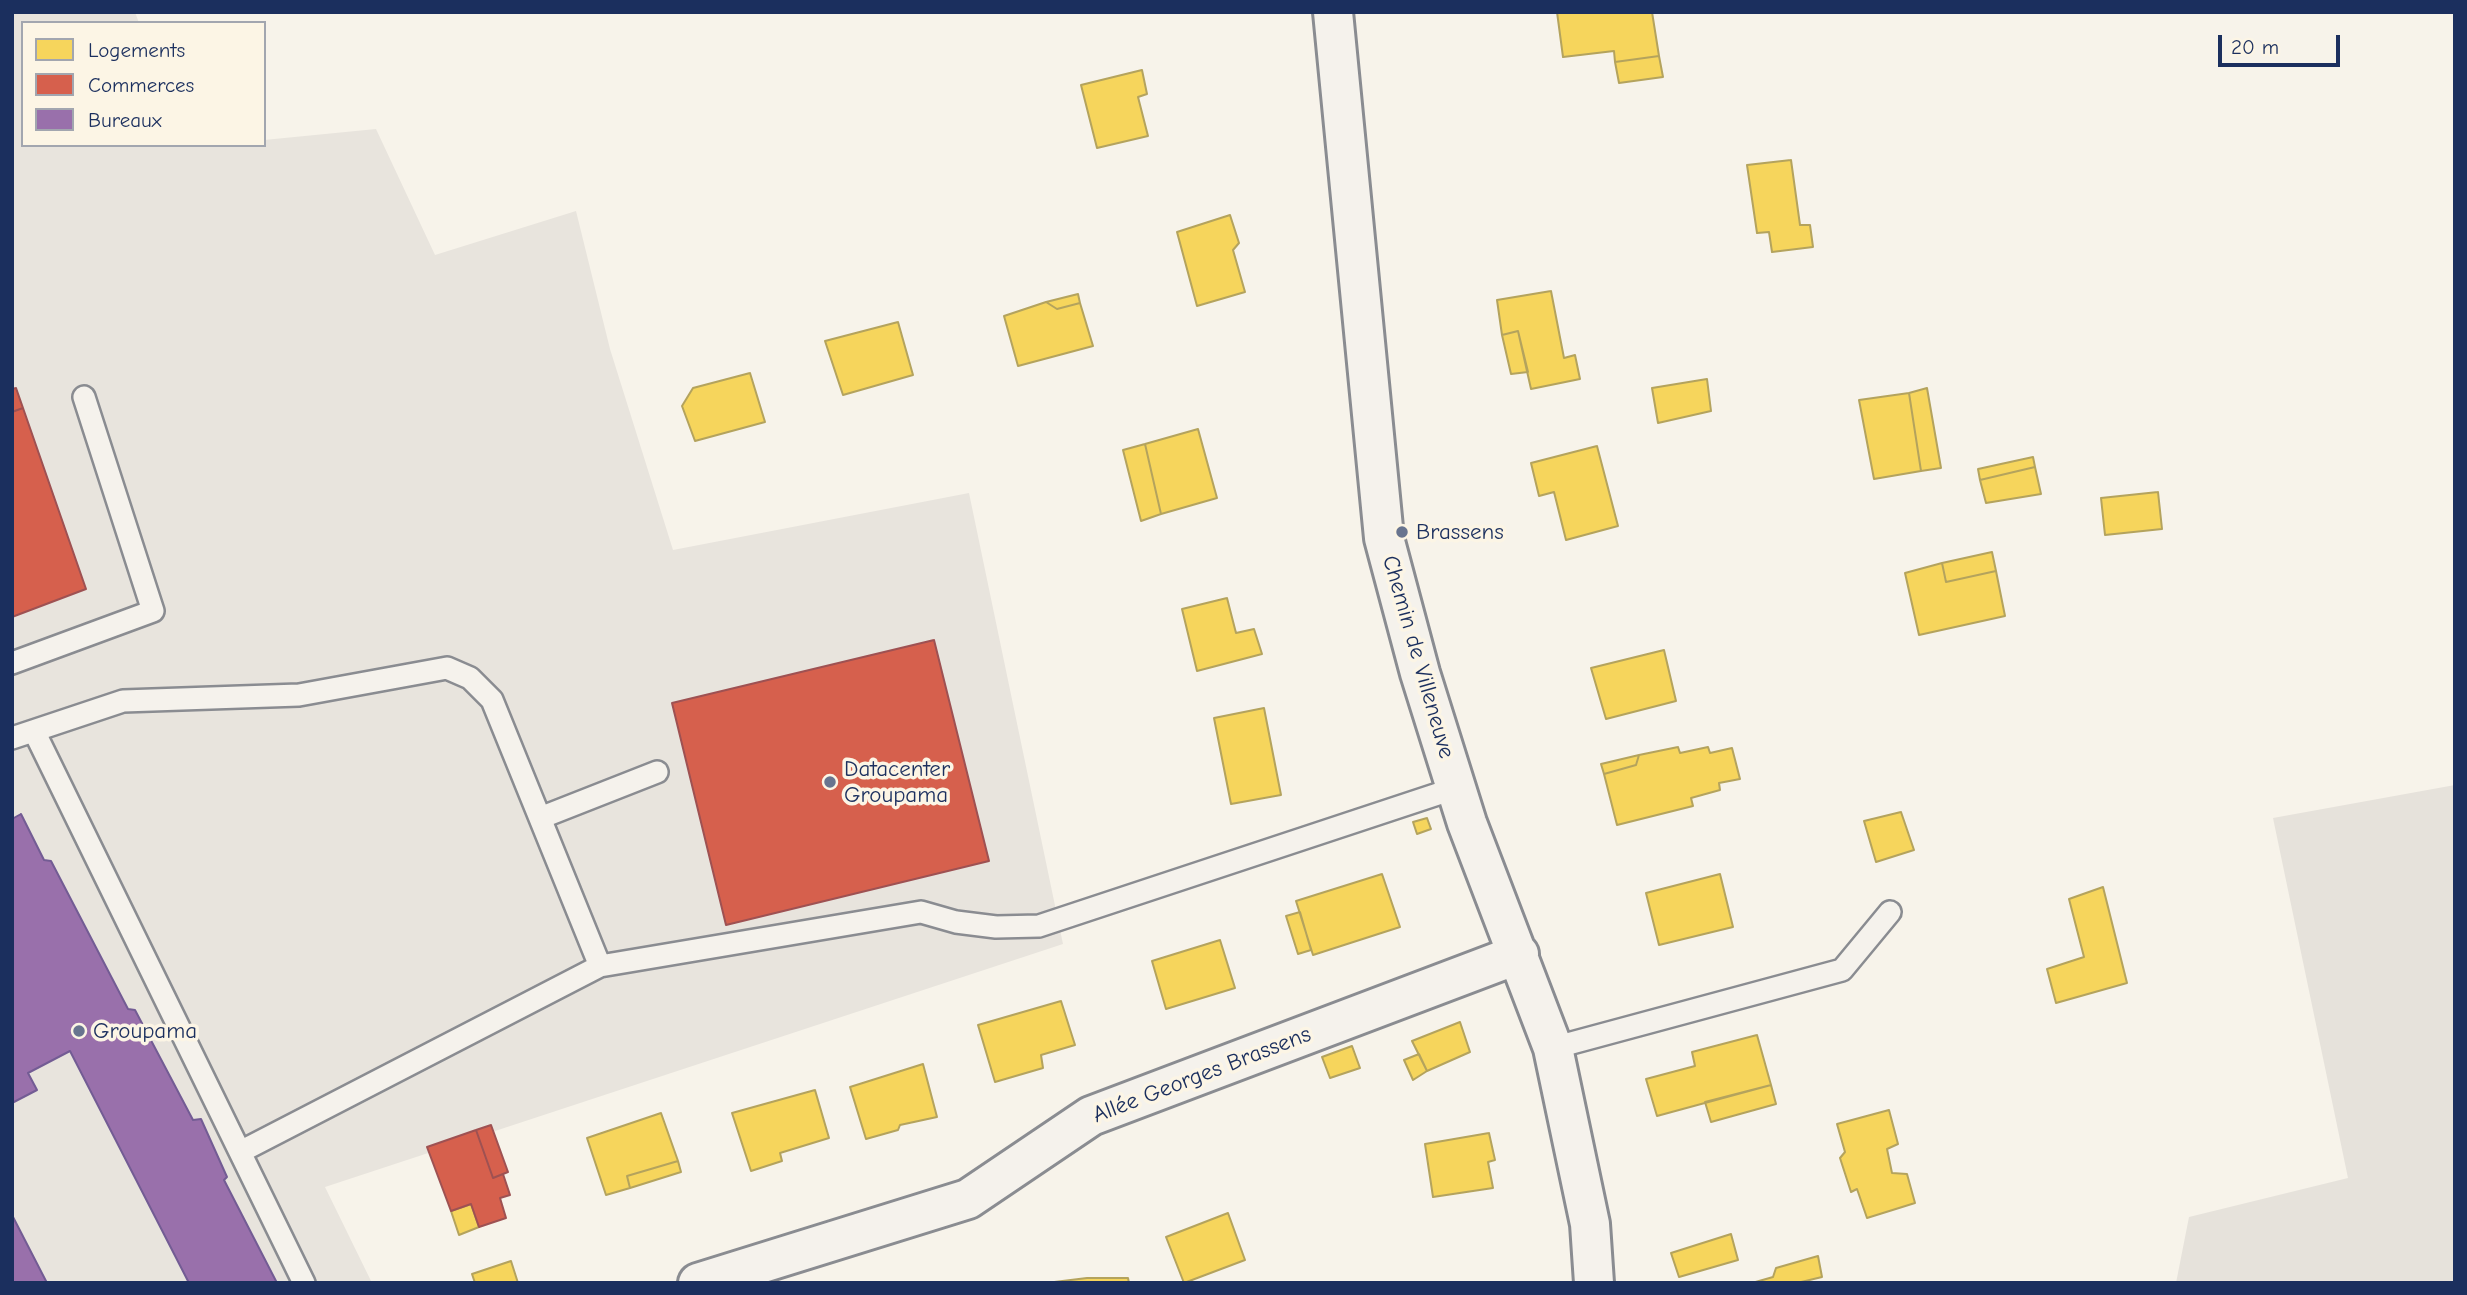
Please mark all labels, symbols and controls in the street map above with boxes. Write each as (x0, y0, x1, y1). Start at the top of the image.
legend (21, 21, 266, 147)
scale bar (2222, 21, 2344, 65)
text: 20 m (2231, 35, 2279, 59)
text: Logements (88, 38, 185, 62)
text: Commerces (88, 73, 194, 97)
text: Bureaux (88, 108, 162, 132)
place label: Brassens (1416, 518, 1504, 546)
marker: Brassens (1394, 524, 1410, 540)
street label: Chemin de Villeneuve (1376, 552, 1460, 762)
place label: Datacenter Groupama (844, 755, 950, 809)
marker: Datacenter Groupama (822, 774, 838, 790)
place label: Groupama (93, 1017, 197, 1045)
street label: Allée Georges Brassens (1089, 1021, 1315, 1129)
marker: Groupama (71, 1023, 87, 1039)

